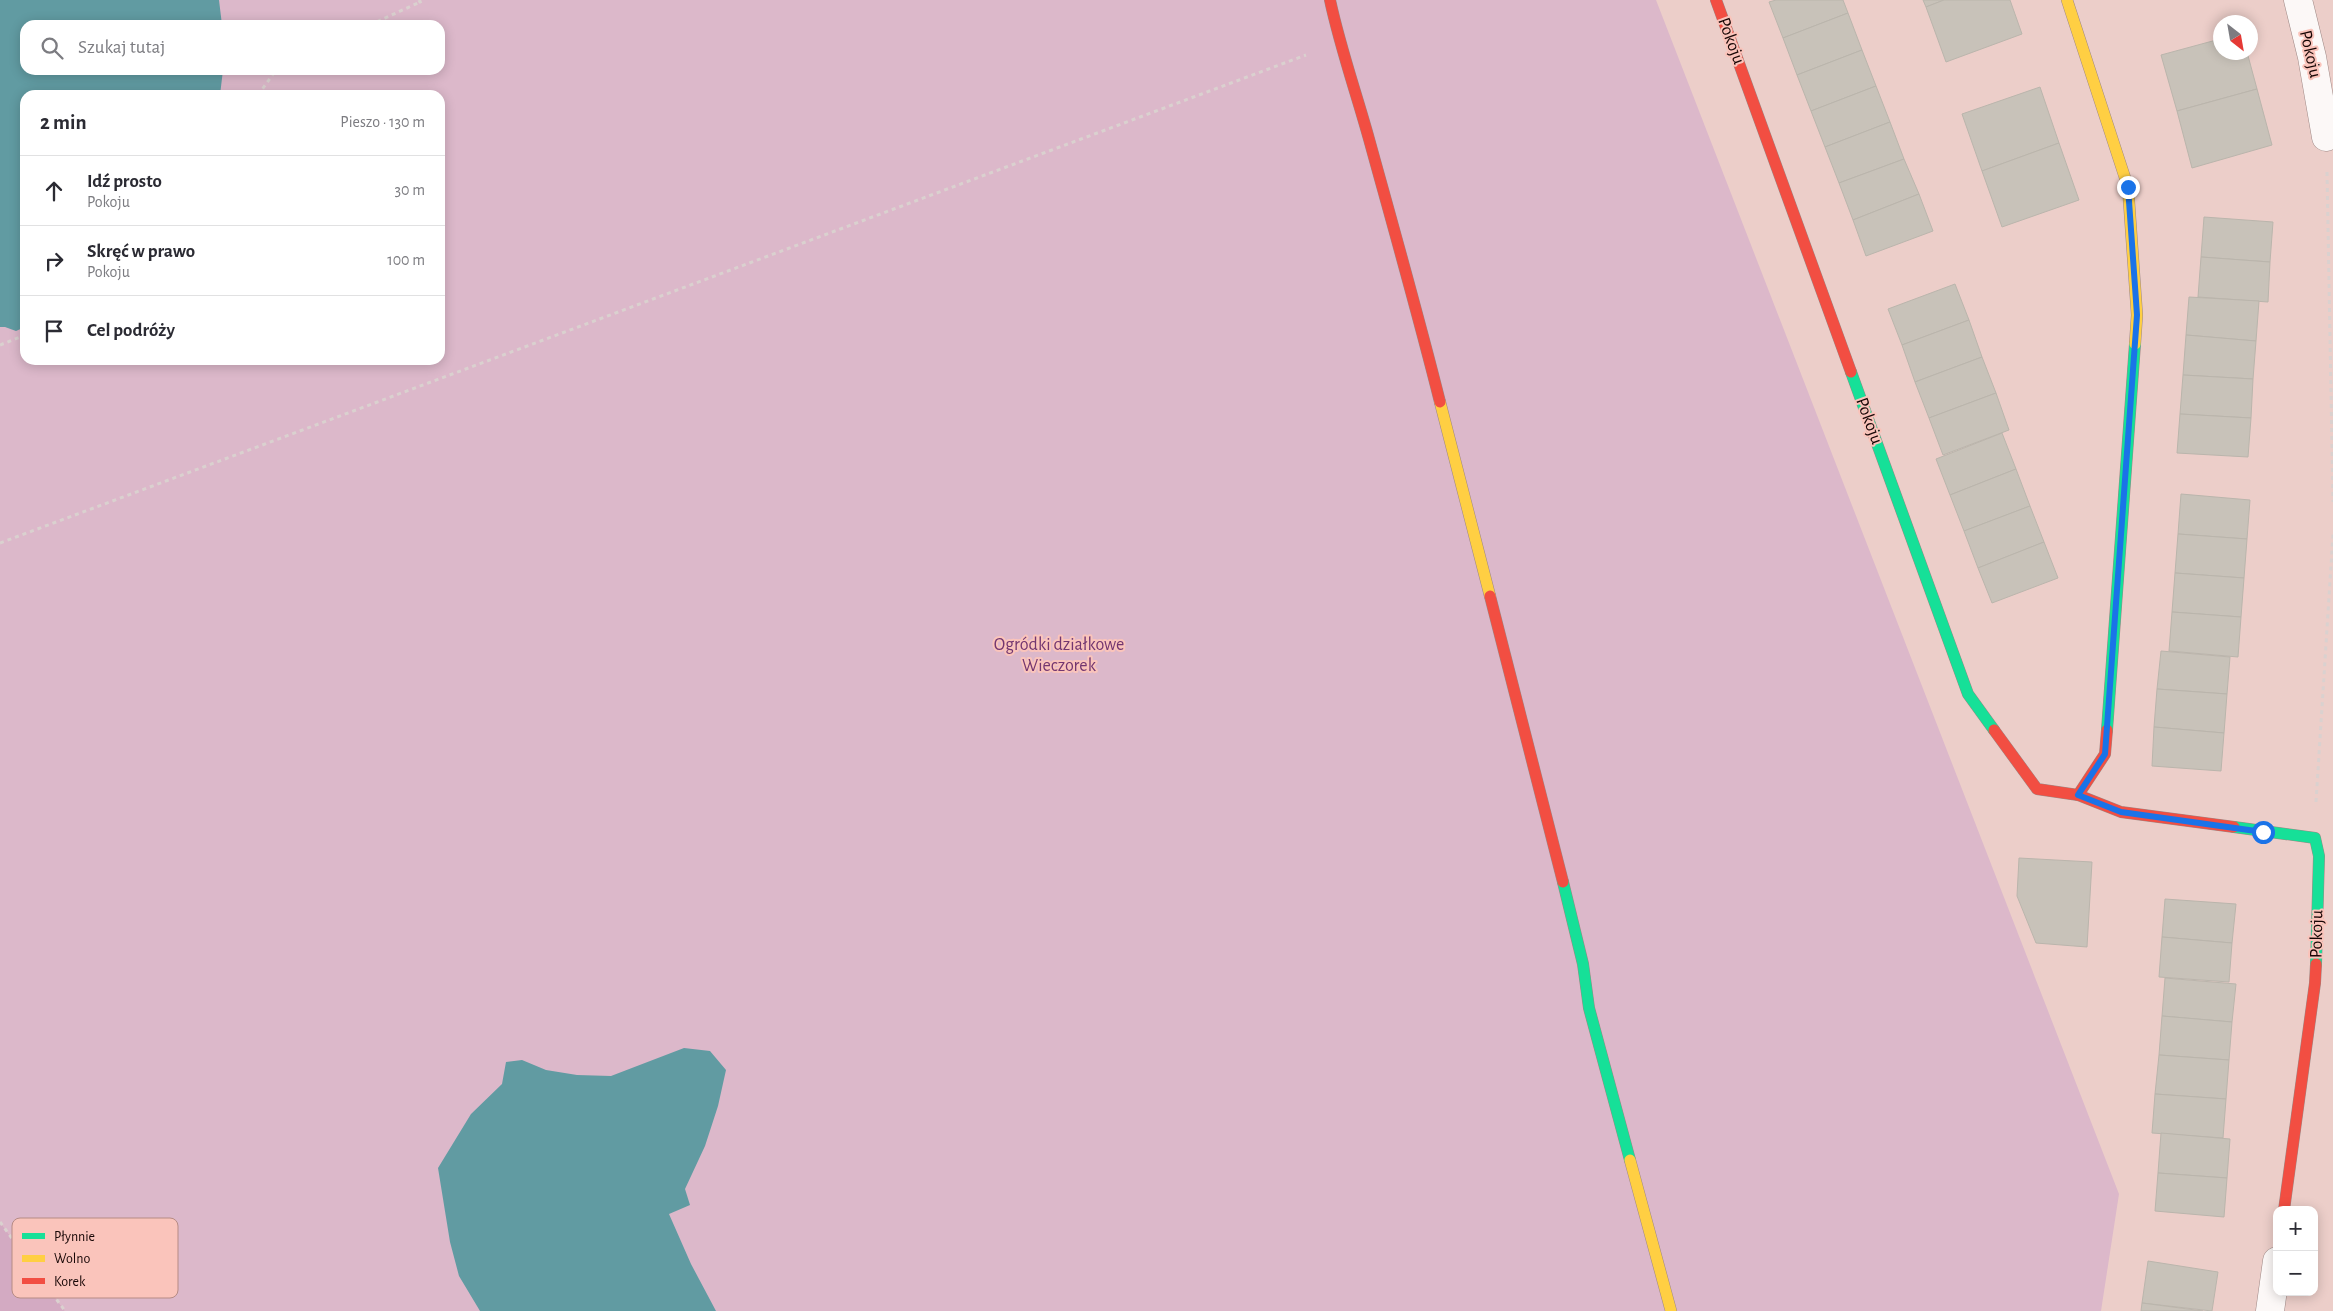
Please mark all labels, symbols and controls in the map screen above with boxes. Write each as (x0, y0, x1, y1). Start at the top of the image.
street label: Pokoju (1714, 15, 1748, 67)
north arrow (2213, 15, 2258, 60)
search box (20, 20, 445, 75)
street label: Pokoju (2296, 29, 2324, 79)
icon: search (38, 34, 66, 62)
text: Szukaj tutaj (78, 38, 165, 57)
text: 2 min (40, 112, 87, 133)
text: Pieszo · 130 m (340, 114, 425, 130)
text: Idź prosto (87, 172, 162, 191)
route end (2117, 176, 2140, 199)
icon: ahead (40, 177, 68, 205)
text: 30 m (395, 182, 425, 198)
text: Pokoju (87, 194, 130, 210)
text: Skręć w prawo (87, 242, 195, 261)
icon: right (40, 247, 68, 275)
text: 100 m (387, 252, 425, 268)
text: Pokoju (87, 264, 130, 280)
icon: arrive (40, 317, 68, 345)
text: Cel podróży (87, 321, 175, 340)
street label: Pokoju (1852, 395, 1886, 447)
park label: Ogródki działkowe Wieczorek (994, 636, 1124, 675)
route start (2252, 821, 2275, 844)
street label: Pokoju (2308, 910, 2326, 958)
map controls (2273, 1206, 2318, 1296)
button: + (2273, 1206, 2318, 1251)
legend (12, 1218, 178, 1298)
text: Płynnie (54, 1230, 95, 1244)
button: − (2273, 1251, 2318, 1296)
text: Wolno (54, 1252, 90, 1266)
text: Korek (54, 1275, 86, 1289)

